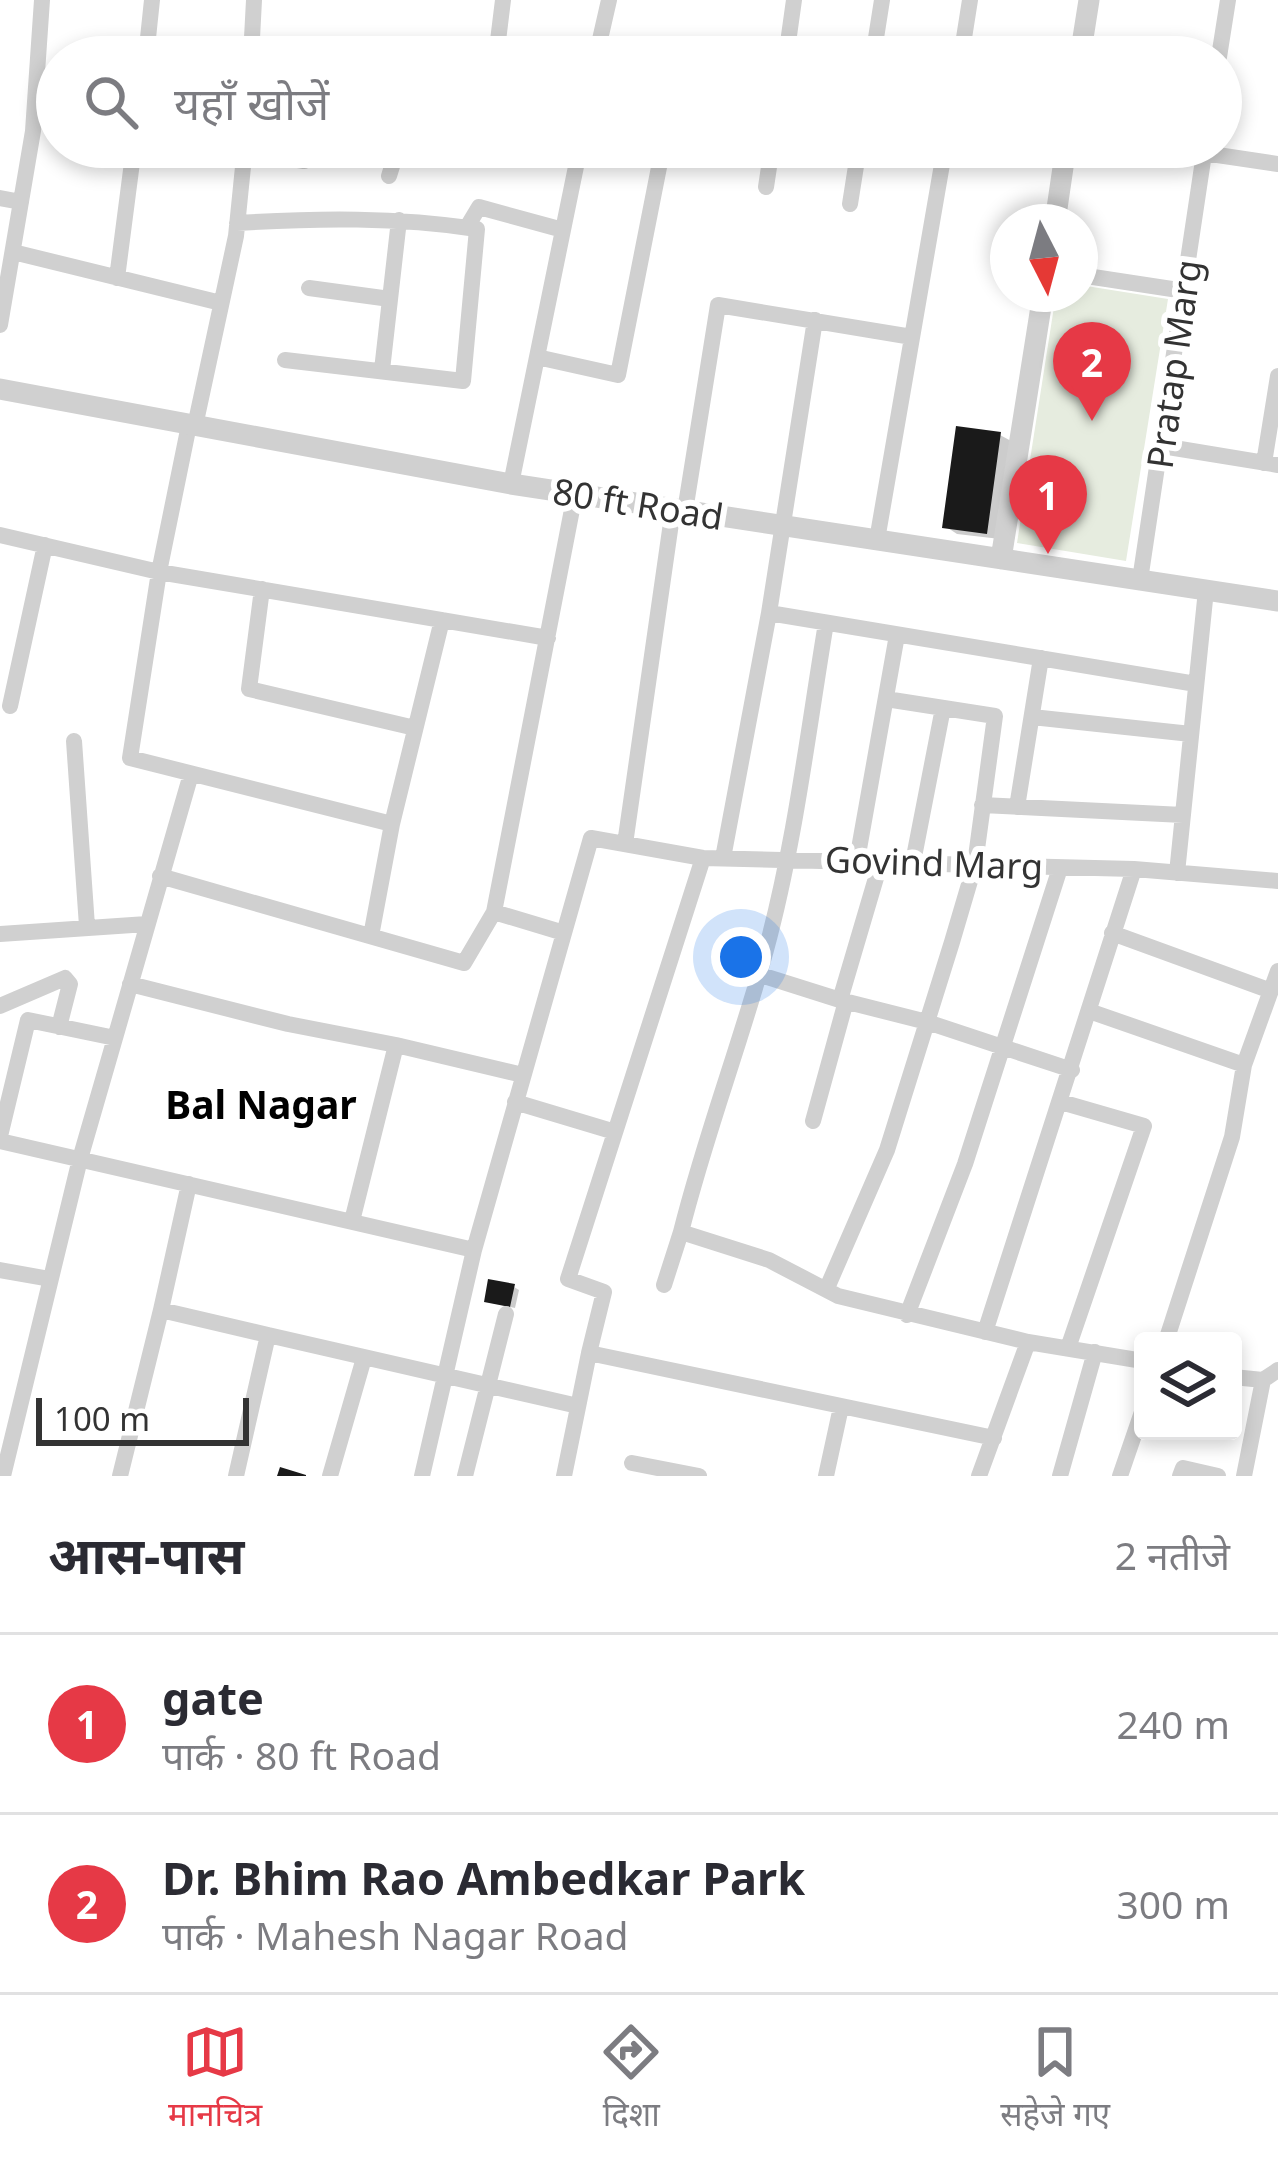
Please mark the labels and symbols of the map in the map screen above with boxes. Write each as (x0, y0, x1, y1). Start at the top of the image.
north arrow (990, 204, 1098, 312)
street label: Pratap Marg (1135, 256, 1212, 471)
pin: 2 (1053, 322, 1131, 421)
pin: 1 (1009, 455, 1087, 554)
street label: 80 ft Road (549, 466, 727, 541)
street label: Govind Marg (824, 834, 1044, 891)
your location (711, 927, 771, 987)
district label: Bal Nagar (165, 1077, 357, 1130)
scale bar (36, 1392, 249, 1445)

